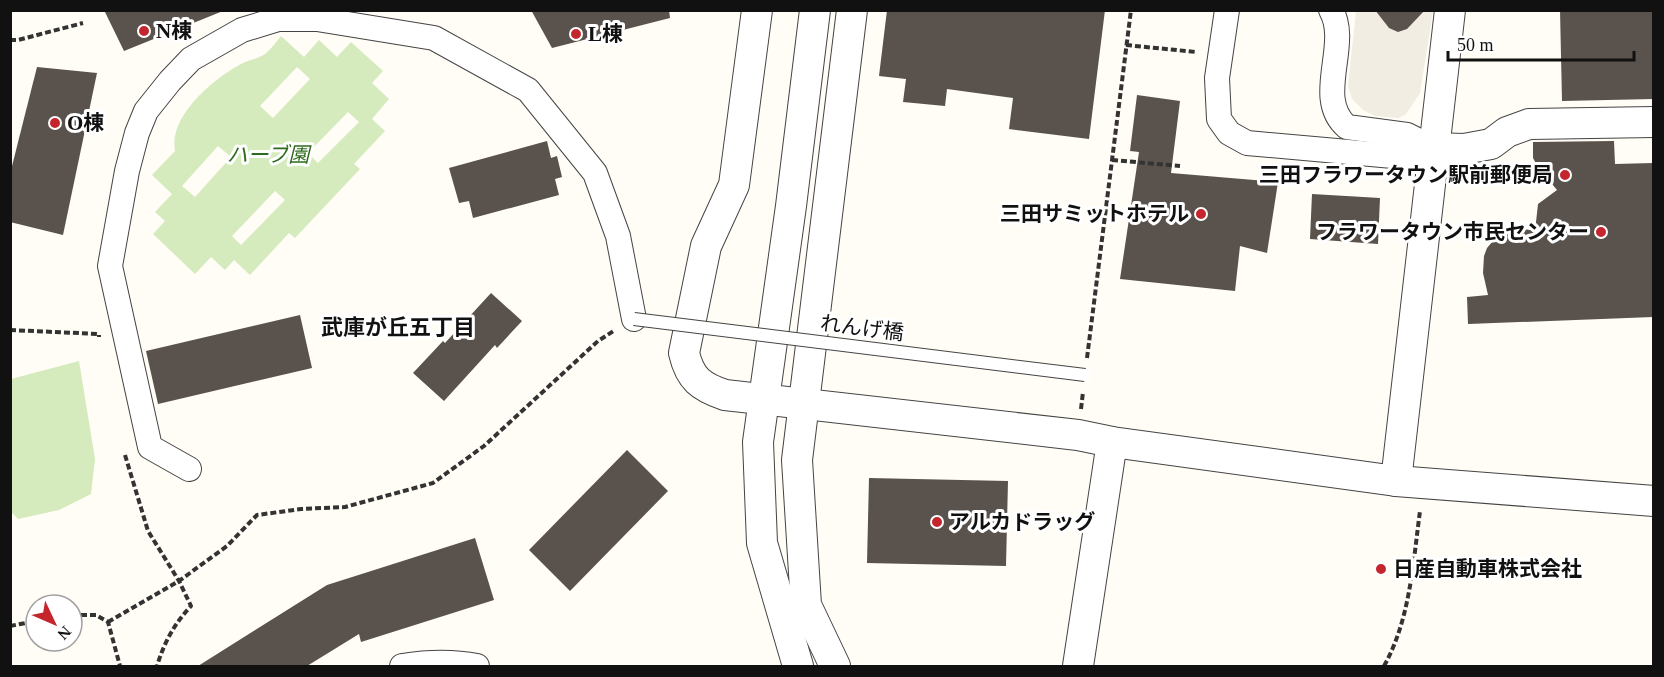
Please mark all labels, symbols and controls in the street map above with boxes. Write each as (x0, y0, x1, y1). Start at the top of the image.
place label: N棟 (156, 19, 192, 43)
place label: L棟 (588, 22, 623, 46)
marker: N棟 (137, 24, 151, 38)
scale bar (1448, 24, 1634, 62)
marker: L棟 (569, 27, 583, 41)
text: 50 m (1457, 35, 1494, 55)
place label: O棟 (67, 111, 104, 135)
marker: O棟 (48, 116, 62, 130)
park label: ハーブ園 (227, 143, 312, 167)
place label: 三田フラワータウン駅前郵便局 (1259, 163, 1553, 187)
marker: 三田フラワータウン駅前郵便局 (1558, 168, 1572, 182)
place label: 三田サミットホテル (1000, 202, 1189, 226)
marker: 三田サミットホテル (1194, 207, 1208, 221)
place label: フラワータウン市民センター (1316, 220, 1589, 244)
marker: フラワータウン市民センター (1594, 225, 1608, 239)
street label: れんげ橋 (819, 311, 905, 345)
district label: 武庫が丘五丁目 (321, 315, 475, 340)
place label: アルカドラッグ (949, 510, 1095, 534)
marker: アルカドラッグ (930, 515, 944, 529)
place label: 日産自動車株式会社 (1393, 557, 1582, 581)
marker: 日産自動車株式会社 (1374, 562, 1388, 576)
north arrow (24, 593, 84, 653)
text: N (54, 623, 75, 643)

